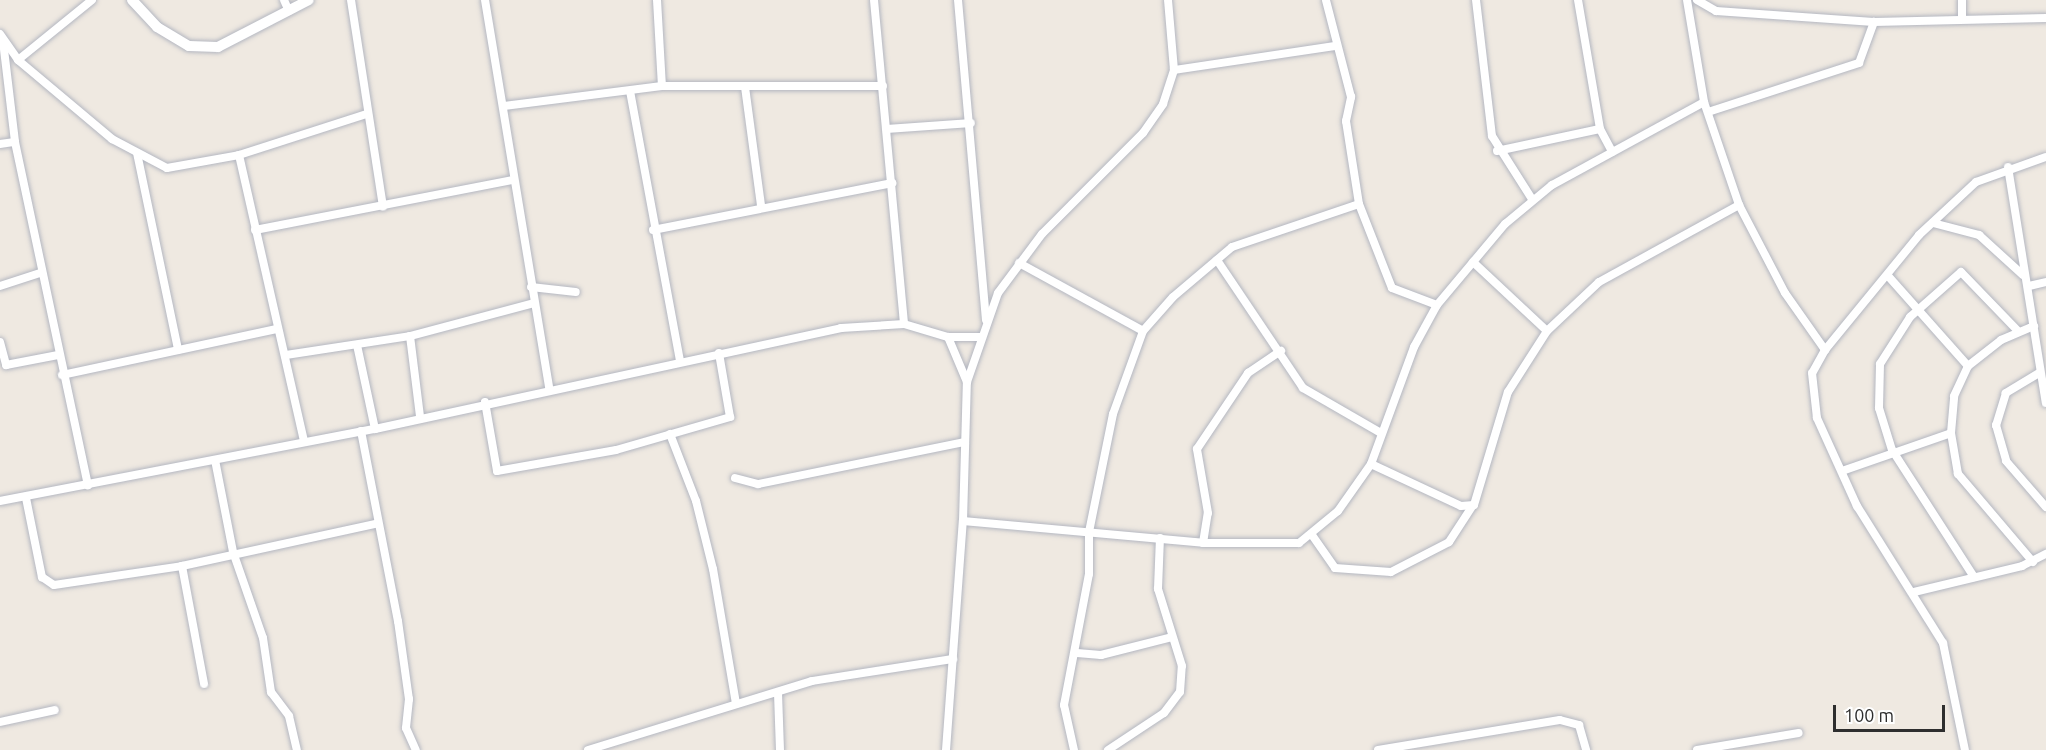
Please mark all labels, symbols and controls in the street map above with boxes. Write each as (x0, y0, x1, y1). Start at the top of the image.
scale bar (1836, 693, 1948, 731)
text: 100 m (1844, 705, 1894, 725)

